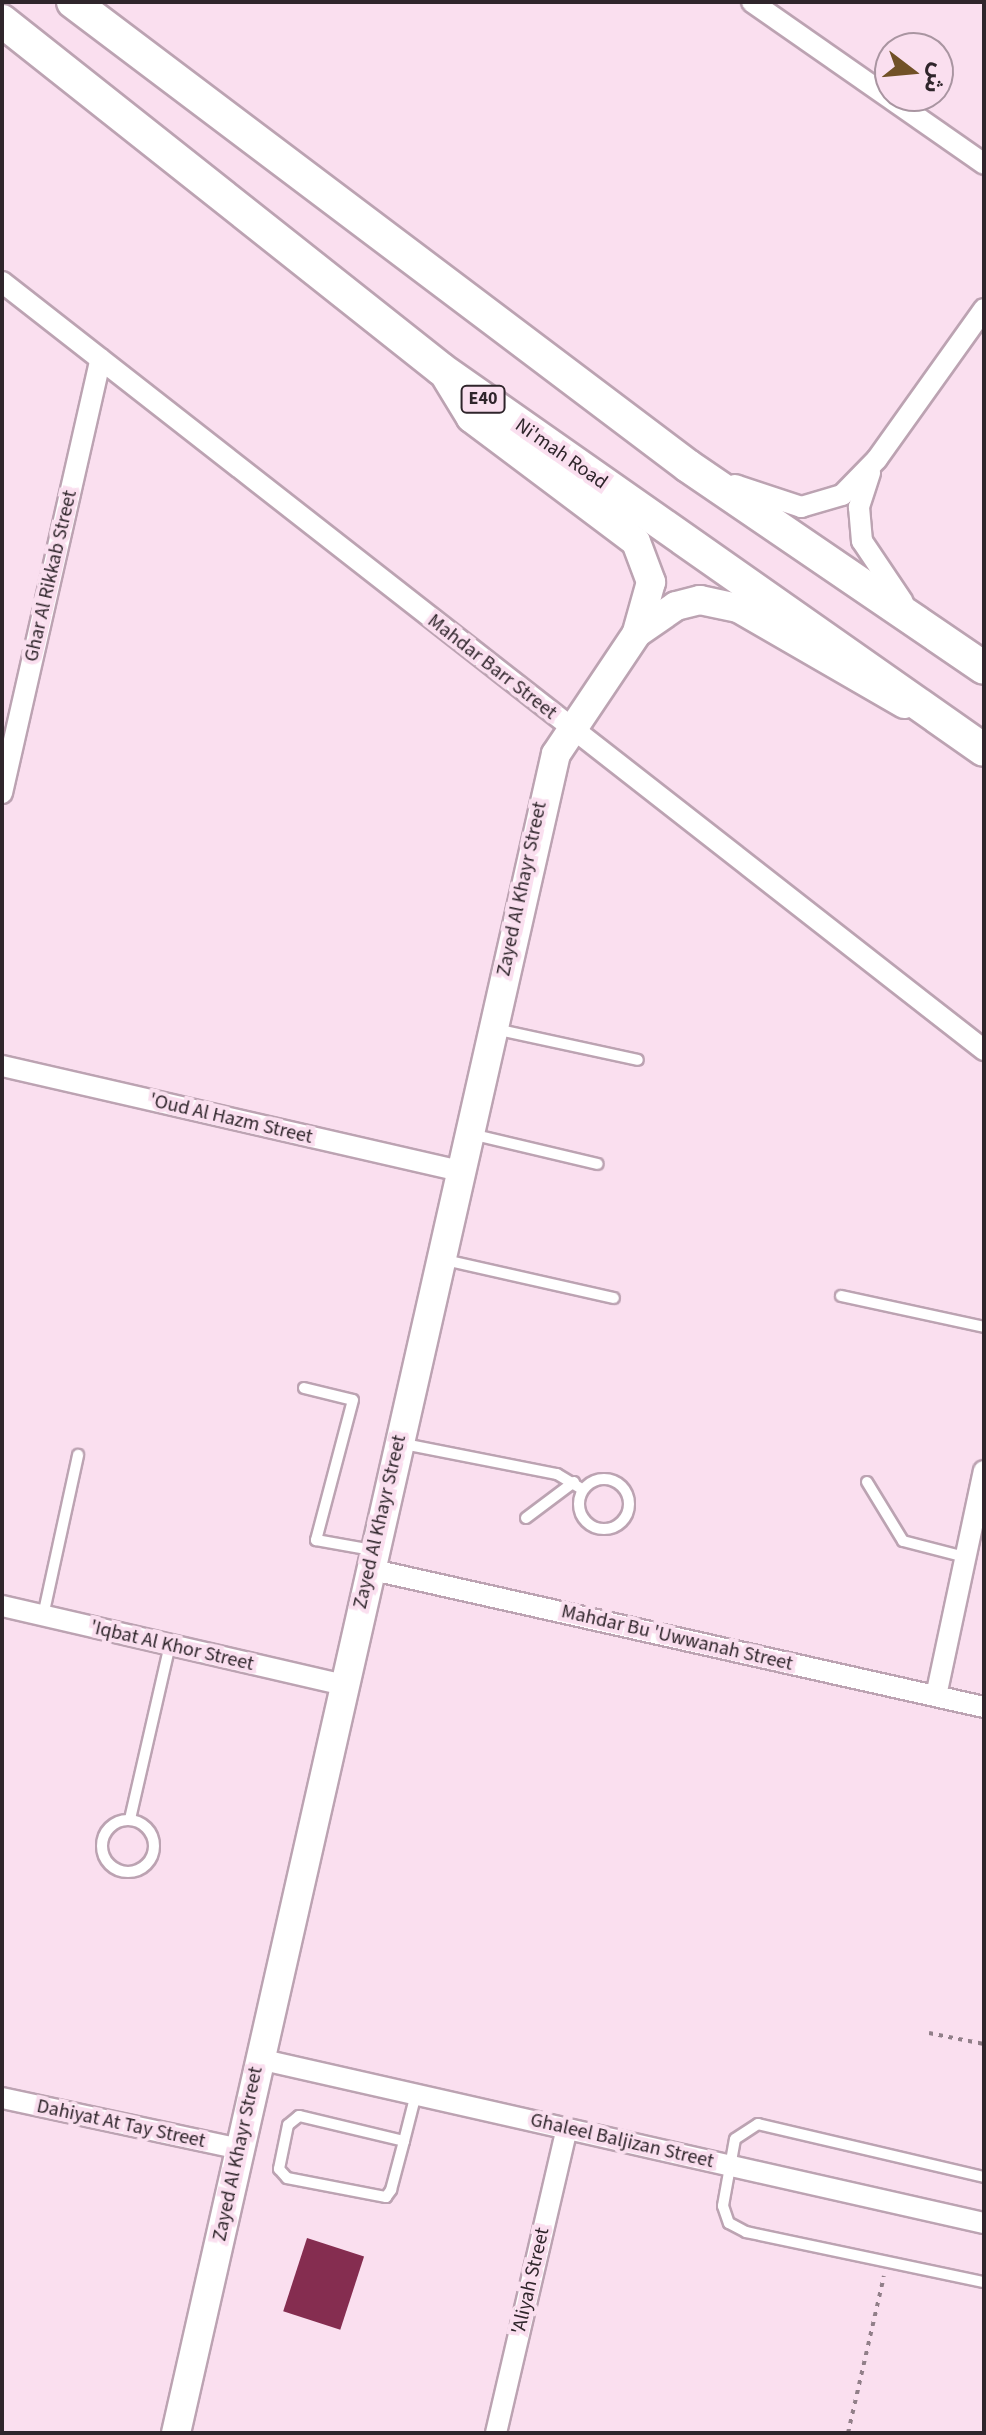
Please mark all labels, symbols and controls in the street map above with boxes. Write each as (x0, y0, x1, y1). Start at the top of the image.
north arrow (874, 32, 954, 112)
text: ش (916, 59, 955, 97)
road number: E40 (459, 385, 507, 413)
street label: Ni'mah Road (510, 413, 612, 495)
street label: Ghar Al Rikkab Street (20, 488, 82, 664)
street label: Mahdar Barr Street (423, 609, 561, 725)
street label: Zayed Al Khayr Street (492, 800, 552, 978)
street label: 'Oud Al Hazm Street (147, 1089, 315, 1149)
street label: Zayed Al Khayr Street (348, 1433, 412, 1611)
street label: Mahdar Bu 'Uwwanah Street (559, 1600, 795, 1676)
street label: 'Iqbat Al Khor Street (88, 1616, 256, 1676)
street label: Zayed Al Khayr Street (208, 2065, 268, 2243)
street label: Dahiyat At Tay Street (34, 2094, 208, 2154)
street label: Ghaleel Baljizan Street (528, 2108, 716, 2174)
street label: 'Aliyah Street (507, 2225, 555, 2337)

